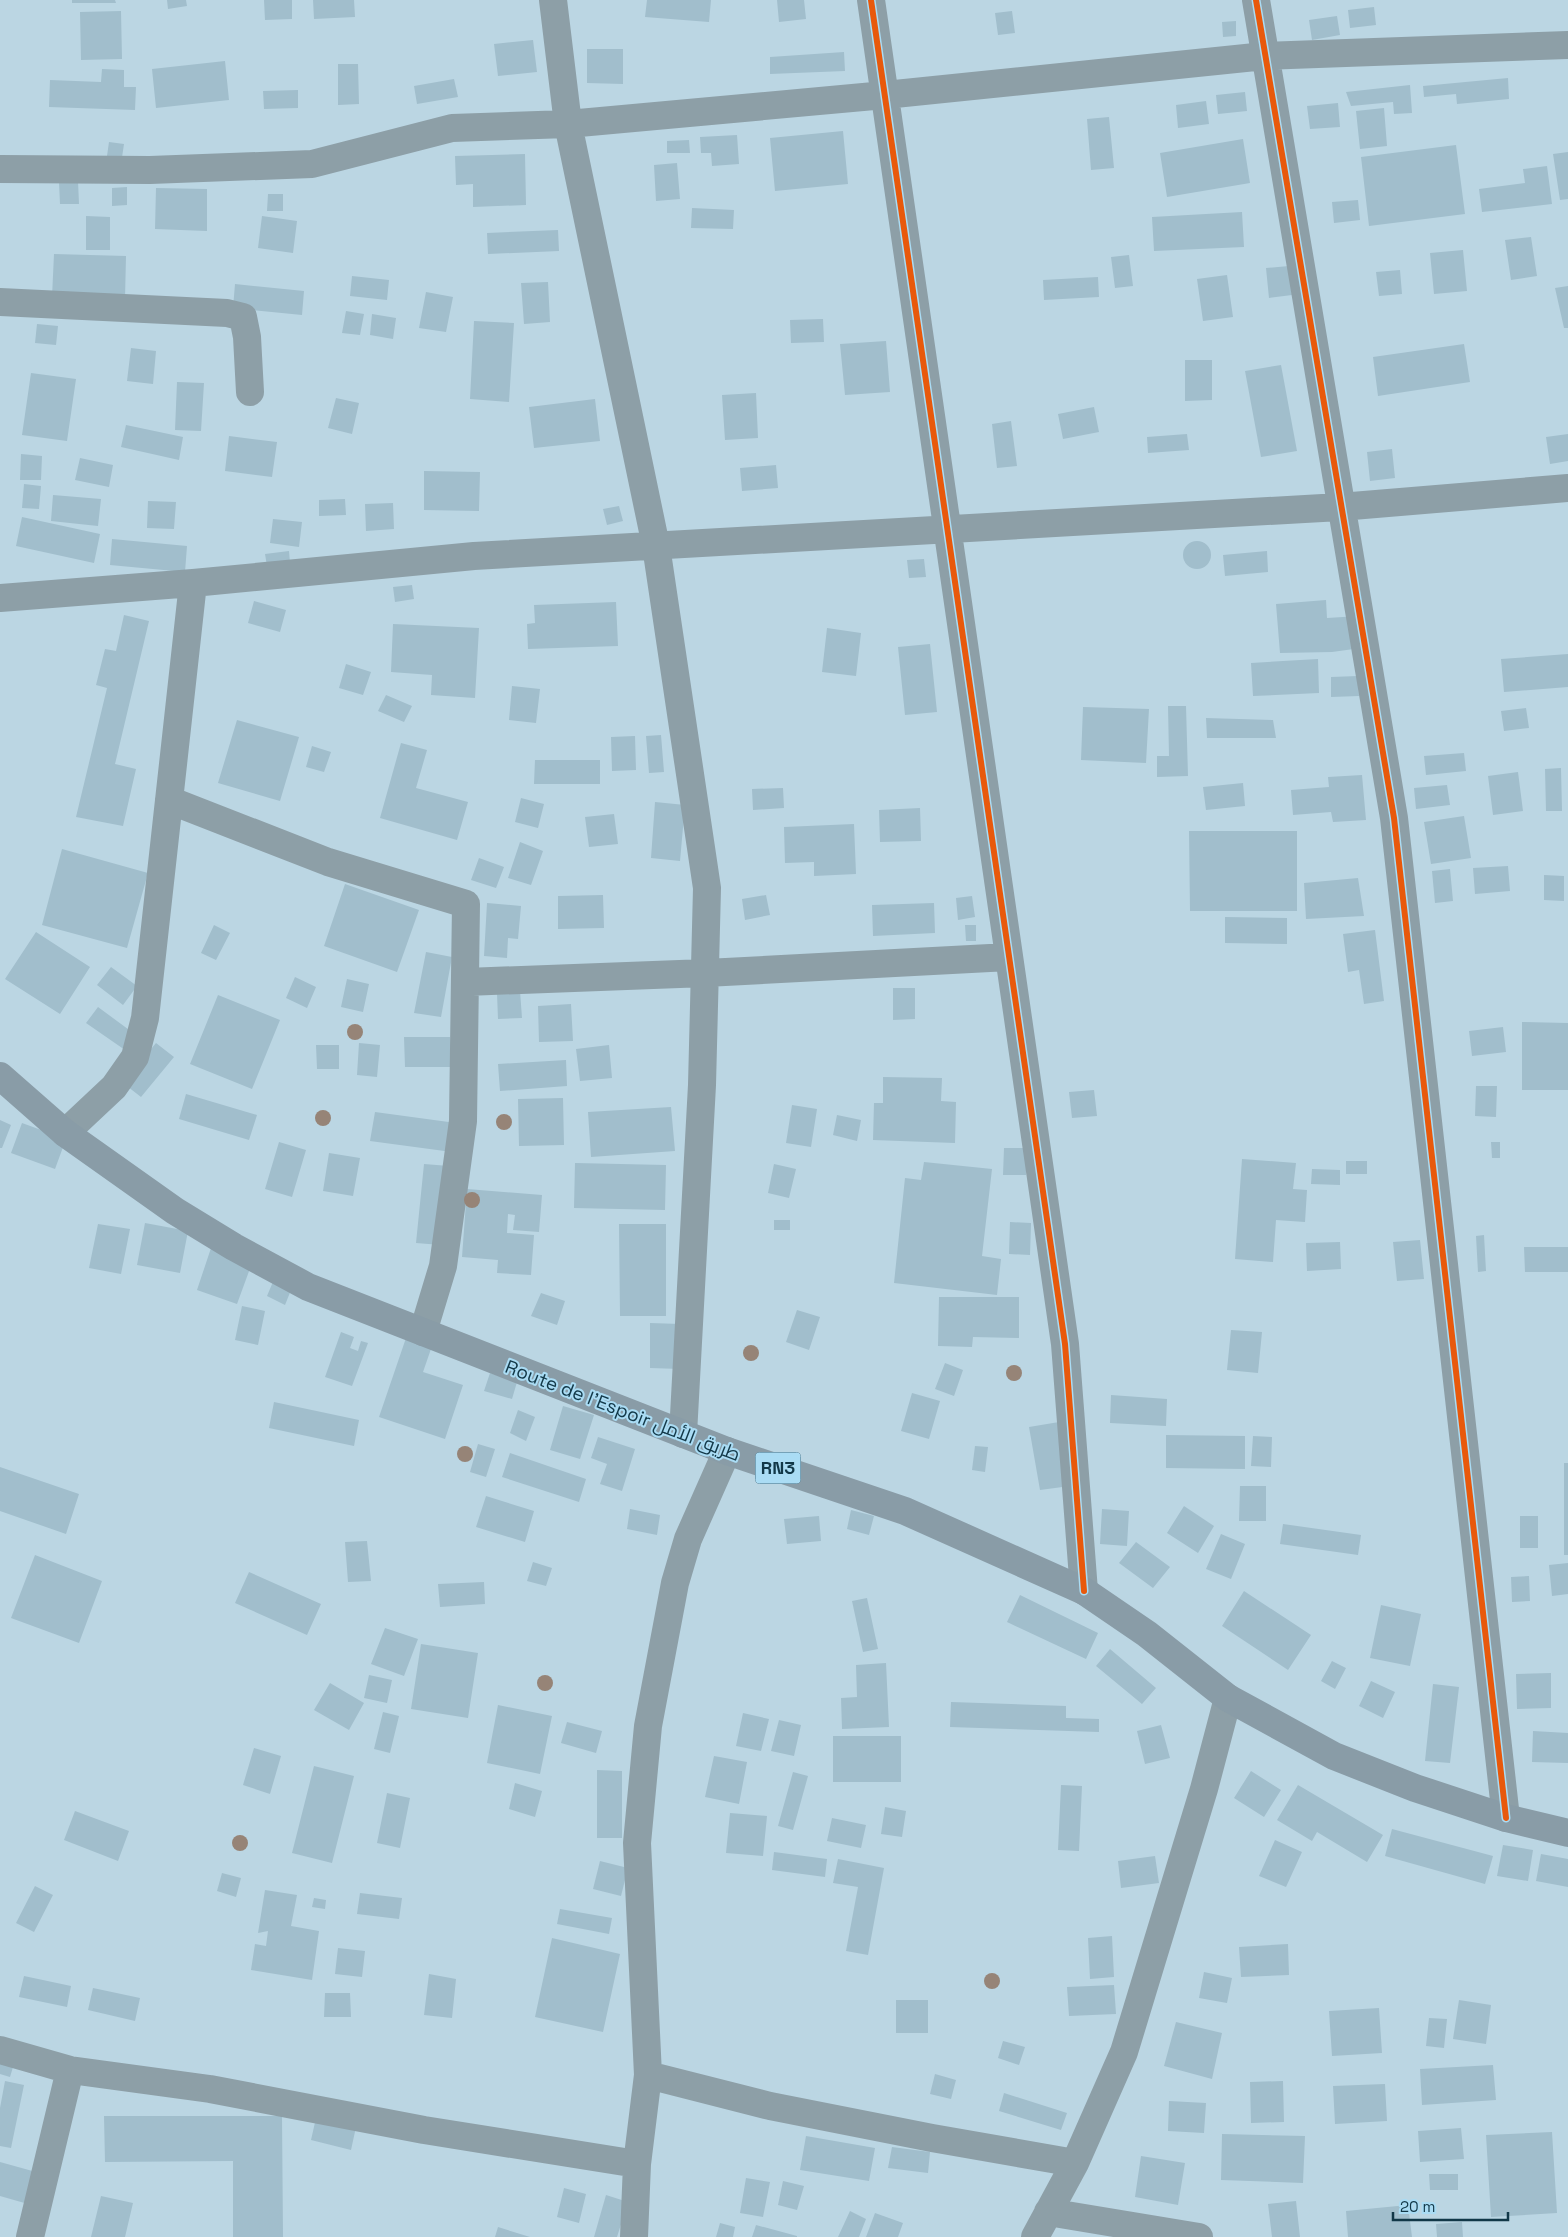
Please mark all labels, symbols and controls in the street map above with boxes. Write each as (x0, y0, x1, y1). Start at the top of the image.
street label: Route de l’Espoir طريق الأمل (502, 1354, 744, 1467)
road number: RN3 (756, 1452, 800, 1484)
scale bar (1393, 2190, 1508, 2222)
text: 20 m (1400, 2197, 1435, 2216)

